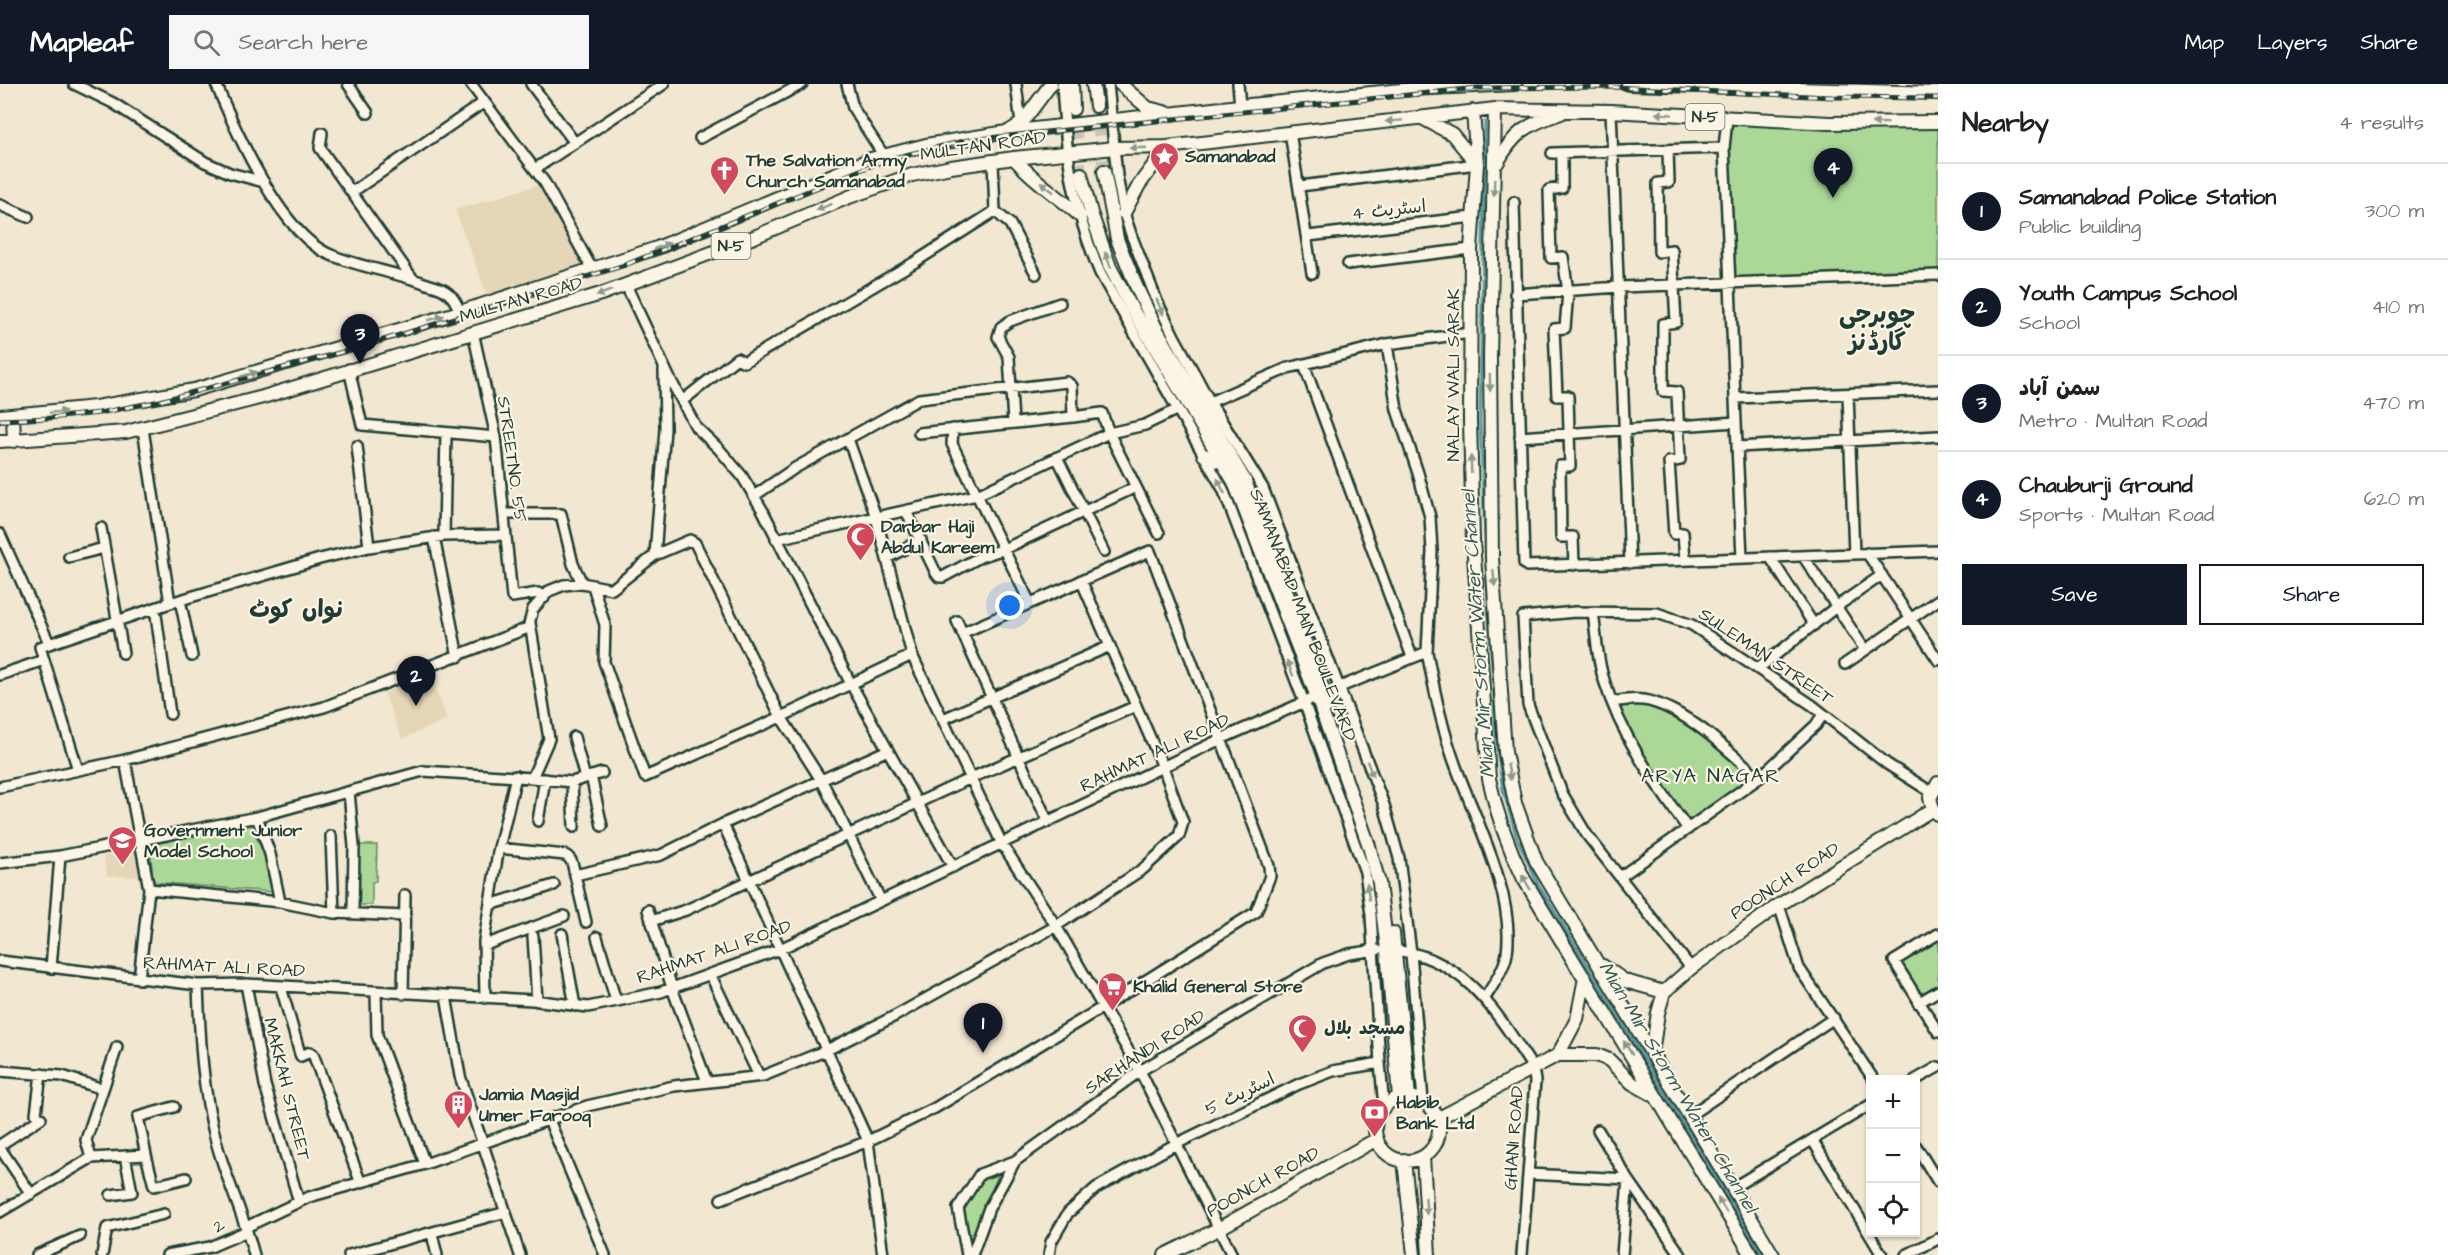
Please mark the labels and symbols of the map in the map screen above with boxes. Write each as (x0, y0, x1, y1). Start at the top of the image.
road number: N-5 (1686, 104, 1724, 130)
one-way arrow (1654, 110, 1673, 119)
one-way arrow (1385, 116, 1404, 125)
one-way arrow (1870, 118, 1889, 128)
street label: MULTAN ROAD (918, 125, 1048, 167)
place icon: Samanabad (1148, 140, 1180, 182)
one-way arrow (1128, 143, 1147, 152)
place label: Samanabad (1184, 144, 1276, 169)
place label: The Salvation Army Church Samanabad (745, 148, 907, 194)
pin: 4 (1814, 148, 1852, 198)
church icon: The Salvation Army Church Samanabad (709, 154, 741, 196)
one-way arrow (1490, 179, 1499, 198)
one-way arrow (1039, 181, 1054, 193)
street label: اسٹریٹ 4 (1351, 194, 1427, 226)
one-way arrow (815, 202, 833, 212)
road number: N-5 (712, 233, 750, 259)
one-way arrow (653, 241, 671, 250)
one-way arrow (1102, 250, 1112, 268)
street label: MULTAN ROAD (457, 270, 586, 329)
street label: NALAY WALI SARAK (1441, 288, 1466, 461)
one-way arrow (594, 289, 612, 299)
one-way arrow (1155, 298, 1165, 316)
district label: چوبرجی گارڈنز (1839, 298, 1915, 360)
one-way arrow (427, 313, 445, 322)
pin: 3 (340, 314, 380, 364)
one-way arrow (240, 369, 258, 378)
one-way arrow (1485, 374, 1495, 393)
street label: STREETNO. 55 (491, 395, 533, 524)
one-way arrow (49, 407, 68, 417)
one-way arrow (1466, 454, 1476, 473)
one-way arrow (1216, 477, 1226, 494)
street label: SAMANABAD MAIN BOULEVARD (1243, 485, 1363, 745)
water label: Mian Mir Storm Water Channel (1454, 486, 1502, 779)
place label: Darbar Haji Abdul Kareem (881, 514, 996, 560)
mosque icon: Darbar Haji Abdul Kareem (844, 520, 876, 562)
one-way arrow (1489, 569, 1499, 588)
your location (995, 591, 1024, 620)
district label: نواں کوٹ (249, 593, 345, 627)
street label: SULEMAN STREET (1694, 602, 1839, 711)
pin: 2 (396, 656, 436, 706)
one-way arrow (1285, 659, 1294, 677)
street label: RAHMAT ALI ROAD (1076, 707, 1234, 799)
one-way arrow (1366, 760, 1376, 778)
district label: ARYA NAGAR (1641, 762, 1781, 790)
one-way arrow (1505, 763, 1514, 782)
place label: Government Junior Model School (144, 818, 302, 864)
school or university icon: Government Junior Model School (107, 824, 139, 866)
street label: POONCH ROAD (1725, 836, 1845, 926)
one-way arrow (1521, 873, 1531, 890)
one-way arrow (1363, 882, 1372, 901)
street label: RAHMAT ALI ROAD (633, 914, 795, 990)
street label: RAHMAT ALI ROAD (142, 950, 306, 984)
water label: Mian Mir Storm Water Channel (1592, 956, 1766, 1220)
supermarket icon: Khalid General Store (1096, 970, 1128, 1012)
place label: Khalid General Store (1133, 974, 1303, 999)
street label: SARHANDI ROAD (1080, 1003, 1211, 1100)
pin: 1 (964, 1004, 1002, 1053)
mosque icon: مسجد بلال (1287, 1012, 1319, 1054)
street label: MAKKAH STREET (257, 1015, 317, 1164)
place label: مسجد بلال (1324, 1016, 1405, 1041)
one-way arrow (1622, 1040, 1633, 1056)
street label: اسٹریٹ 5 (1201, 1066, 1279, 1122)
place label: Jamia Masjid Umer Farooq (478, 1082, 592, 1128)
street label: GHANI ROAD (1498, 1085, 1530, 1191)
building icon: Jamia Masjid Umer Farooq (442, 1088, 474, 1130)
place label: Habib Bank Ltd (1396, 1090, 1475, 1136)
bank icon: Habib Bank Ltd (1359, 1096, 1391, 1138)
street label: POONCH ROAD (1202, 1140, 1324, 1223)
one-way arrow (1421, 1196, 1430, 1215)
one-way arrow (1717, 1197, 1728, 1213)
street label: 2 (209, 1212, 229, 1240)

